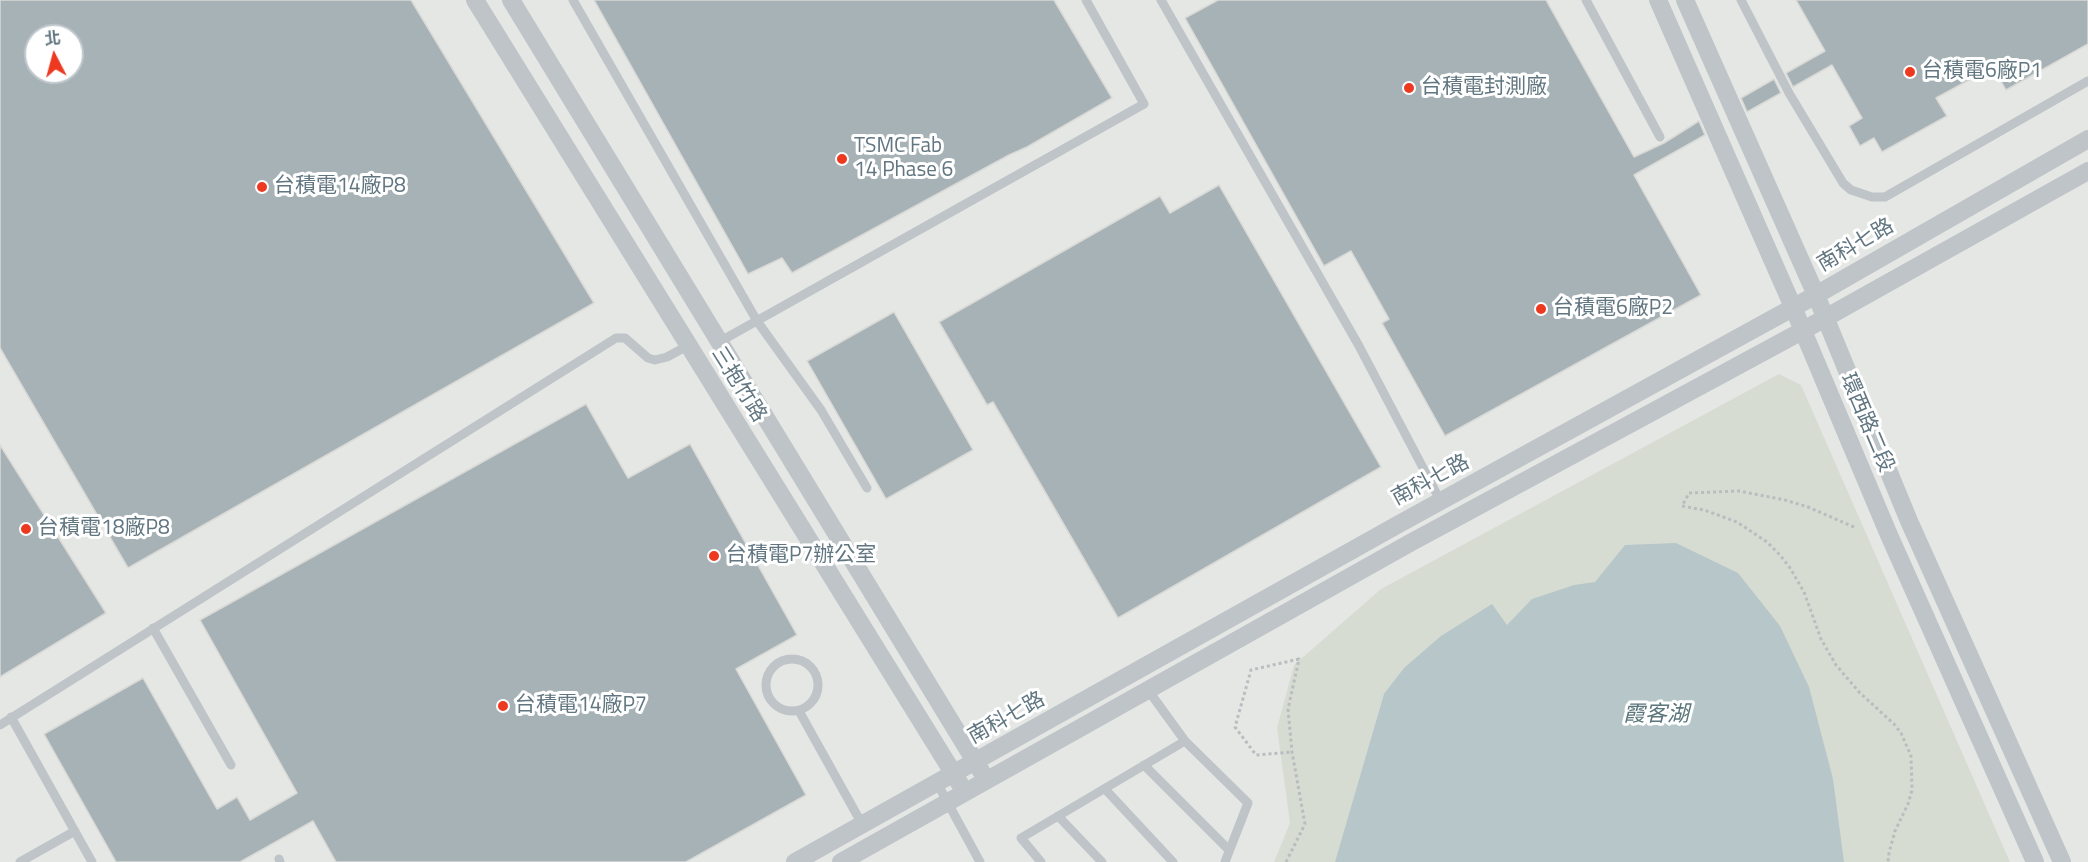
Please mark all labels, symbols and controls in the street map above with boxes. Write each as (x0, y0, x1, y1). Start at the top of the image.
north arrow (24, 24, 84, 84)
text: 北 (43, 25, 62, 51)
place label: 台積電6廠P1 (1922, 59, 2042, 85)
marker: 台積電6廠P1 (1903, 65, 1917, 79)
place label: 台積電封測廠 (1421, 75, 1547, 101)
marker: 台積電封測廠 (1402, 81, 1416, 95)
place label: TSMC Fab 14 Phase 6 (854, 134, 953, 184)
marker: TSMC Fab 14 Phase 6 (835, 152, 849, 166)
place label: 台積電14廠P8 (274, 174, 406, 200)
marker: 台積電14廠P8 (255, 180, 269, 194)
street label: 南科七路 (1813, 214, 1899, 278)
place label: 台積電6廠P2 (1553, 296, 1673, 322)
marker: 台積電6廠P2 (1534, 302, 1548, 316)
street label: 三抱竹路 (705, 343, 771, 427)
street label: 環西路二段 (1834, 370, 1898, 476)
street label: 南科七路 (1388, 450, 1474, 512)
place label: 台積電18廠P8 (38, 516, 170, 542)
marker: 台積電18廠P8 (19, 522, 33, 536)
place label: 台積電P7辦公室 (726, 543, 876, 569)
marker: 台積電P7辦公室 (707, 549, 721, 563)
street label: 南科七路 (964, 688, 1050, 750)
place label: 台積電14廠P7 (515, 693, 647, 719)
marker: 台積電14廠P7 (496, 699, 510, 713)
water label: 霞客湖 (1623, 703, 1689, 729)

